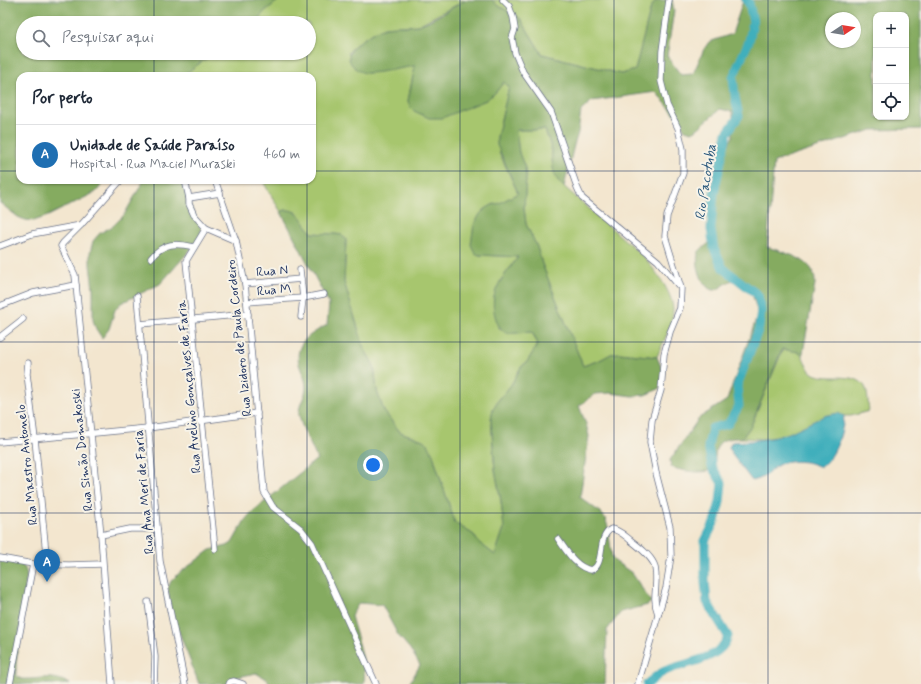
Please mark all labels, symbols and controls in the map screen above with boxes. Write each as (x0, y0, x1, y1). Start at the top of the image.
north arrow (825, 12, 861, 48)
map controls (873, 12, 909, 120)
button: + (873, 12, 909, 48)
search box (16, 16, 316, 60)
icon: search (30, 27, 52, 49)
text: Pesquisar aqui (62, 28, 154, 48)
button: − (873, 48, 909, 84)
button: locate (873, 84, 909, 120)
text: Por perto (32, 87, 93, 109)
text: Unidade de Saúde Paraíso (70, 136, 235, 156)
water label: Rio Pacotuba (691, 143, 721, 222)
text: A (41, 146, 49, 163)
text: 460 m (264, 146, 300, 163)
text: Hospital · Rua Maciel Muraski (70, 156, 236, 173)
street label: Rua Izidoro de Paula Cordeiro (223, 259, 256, 417)
street label: Rua N (255, 262, 289, 281)
street label: Rua M (256, 281, 292, 300)
street label: Rua Avelino Gonçalves de Faria (173, 299, 206, 474)
street label: Rua Simão Domakoski (68, 388, 97, 512)
street label: Rua Maestro Antonelo (13, 403, 42, 526)
street label: Rua Ana Meri de Faria (131, 429, 158, 555)
your location (363, 455, 383, 475)
pin: A (34, 549, 60, 582)

